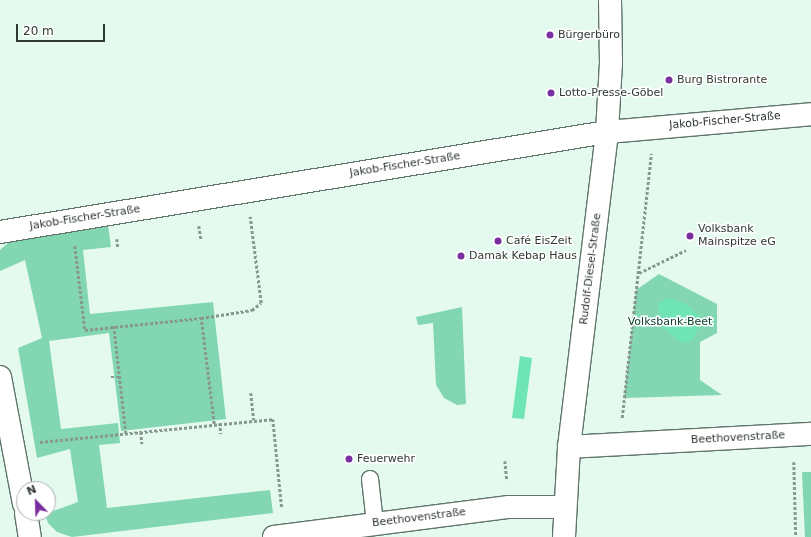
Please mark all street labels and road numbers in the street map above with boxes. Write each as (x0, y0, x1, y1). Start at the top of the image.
street label: Jakob-Fischer-Straße (669, 110, 781, 132)
street label: Jakob-Fischer-Straße (349, 150, 461, 180)
street label: Jakob-Fischer-Straße (29, 203, 141, 233)
street label: Rudolf-Diesel-Straße (578, 213, 604, 325)
street label: Beethovenstraße (691, 429, 785, 447)
street label: Beethovenstraße (371, 506, 467, 530)

